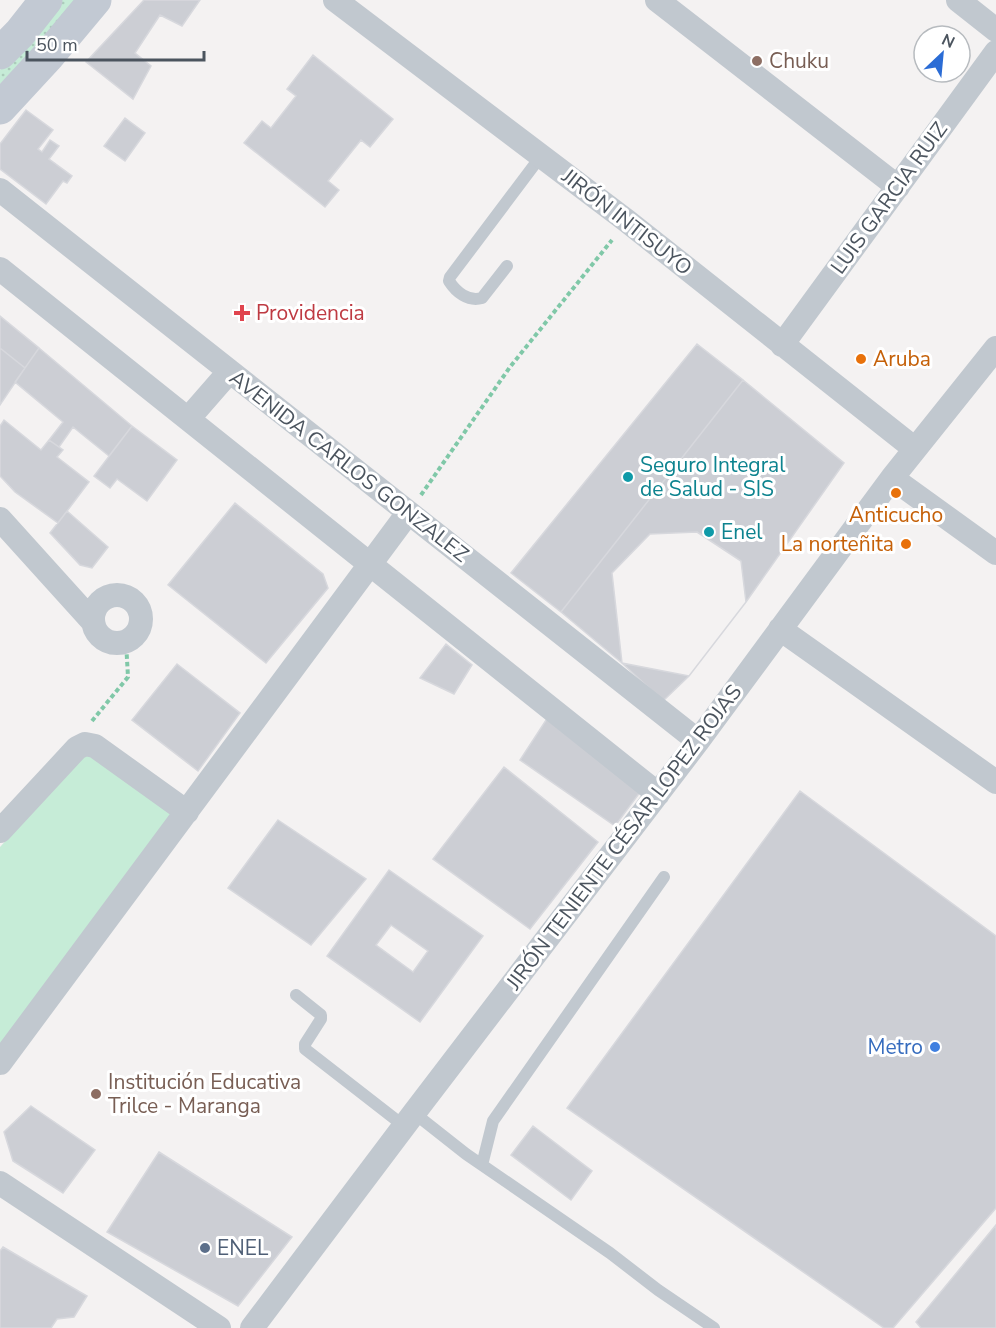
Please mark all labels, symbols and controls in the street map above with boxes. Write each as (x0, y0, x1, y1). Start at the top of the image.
scale bar (27, 24, 204, 62)
north arrow (912, 24, 972, 84)
text: N (938, 29, 958, 54)
text: 50 m (36, 33, 78, 57)
place label: Chuku (769, 47, 829, 75)
marker: Chuku (750, 54, 764, 68)
street label: LUIS GARCIA RUIZ (824, 116, 954, 280)
street label: JIRÓN INTISUYO (555, 162, 698, 282)
place label: Providencia (256, 299, 365, 327)
marker: Providencia (233, 304, 251, 322)
place label: Aruba (873, 345, 931, 373)
marker: Aruba (854, 352, 868, 366)
street label: AVENIDA CARLOS GONZALEZ (224, 364, 474, 568)
place label: Seguro Integral de Salud - SIS (640, 451, 786, 503)
marker: Seguro Integral de Salud - SIS (621, 470, 635, 484)
marker: Anticucho (889, 486, 903, 500)
place label: Anticucho (849, 501, 943, 529)
place label: Enel (721, 518, 763, 546)
marker: Enel (702, 525, 716, 539)
place label: La norteñita (781, 530, 894, 558)
marker: La norteñita (899, 537, 913, 551)
street label: JIRÓN TENIENTE CÉSAR LOPEZ ROJAS (499, 679, 748, 996)
place label: Metro (867, 1033, 923, 1061)
marker: Metro (928, 1040, 942, 1054)
place label: Institución Educativa Trilce - Maranga (108, 1068, 301, 1120)
marker: Institución Educativa Trilce - Maranga (89, 1087, 103, 1101)
place label: ENEL (217, 1234, 269, 1262)
marker: ENEL (198, 1241, 212, 1255)

